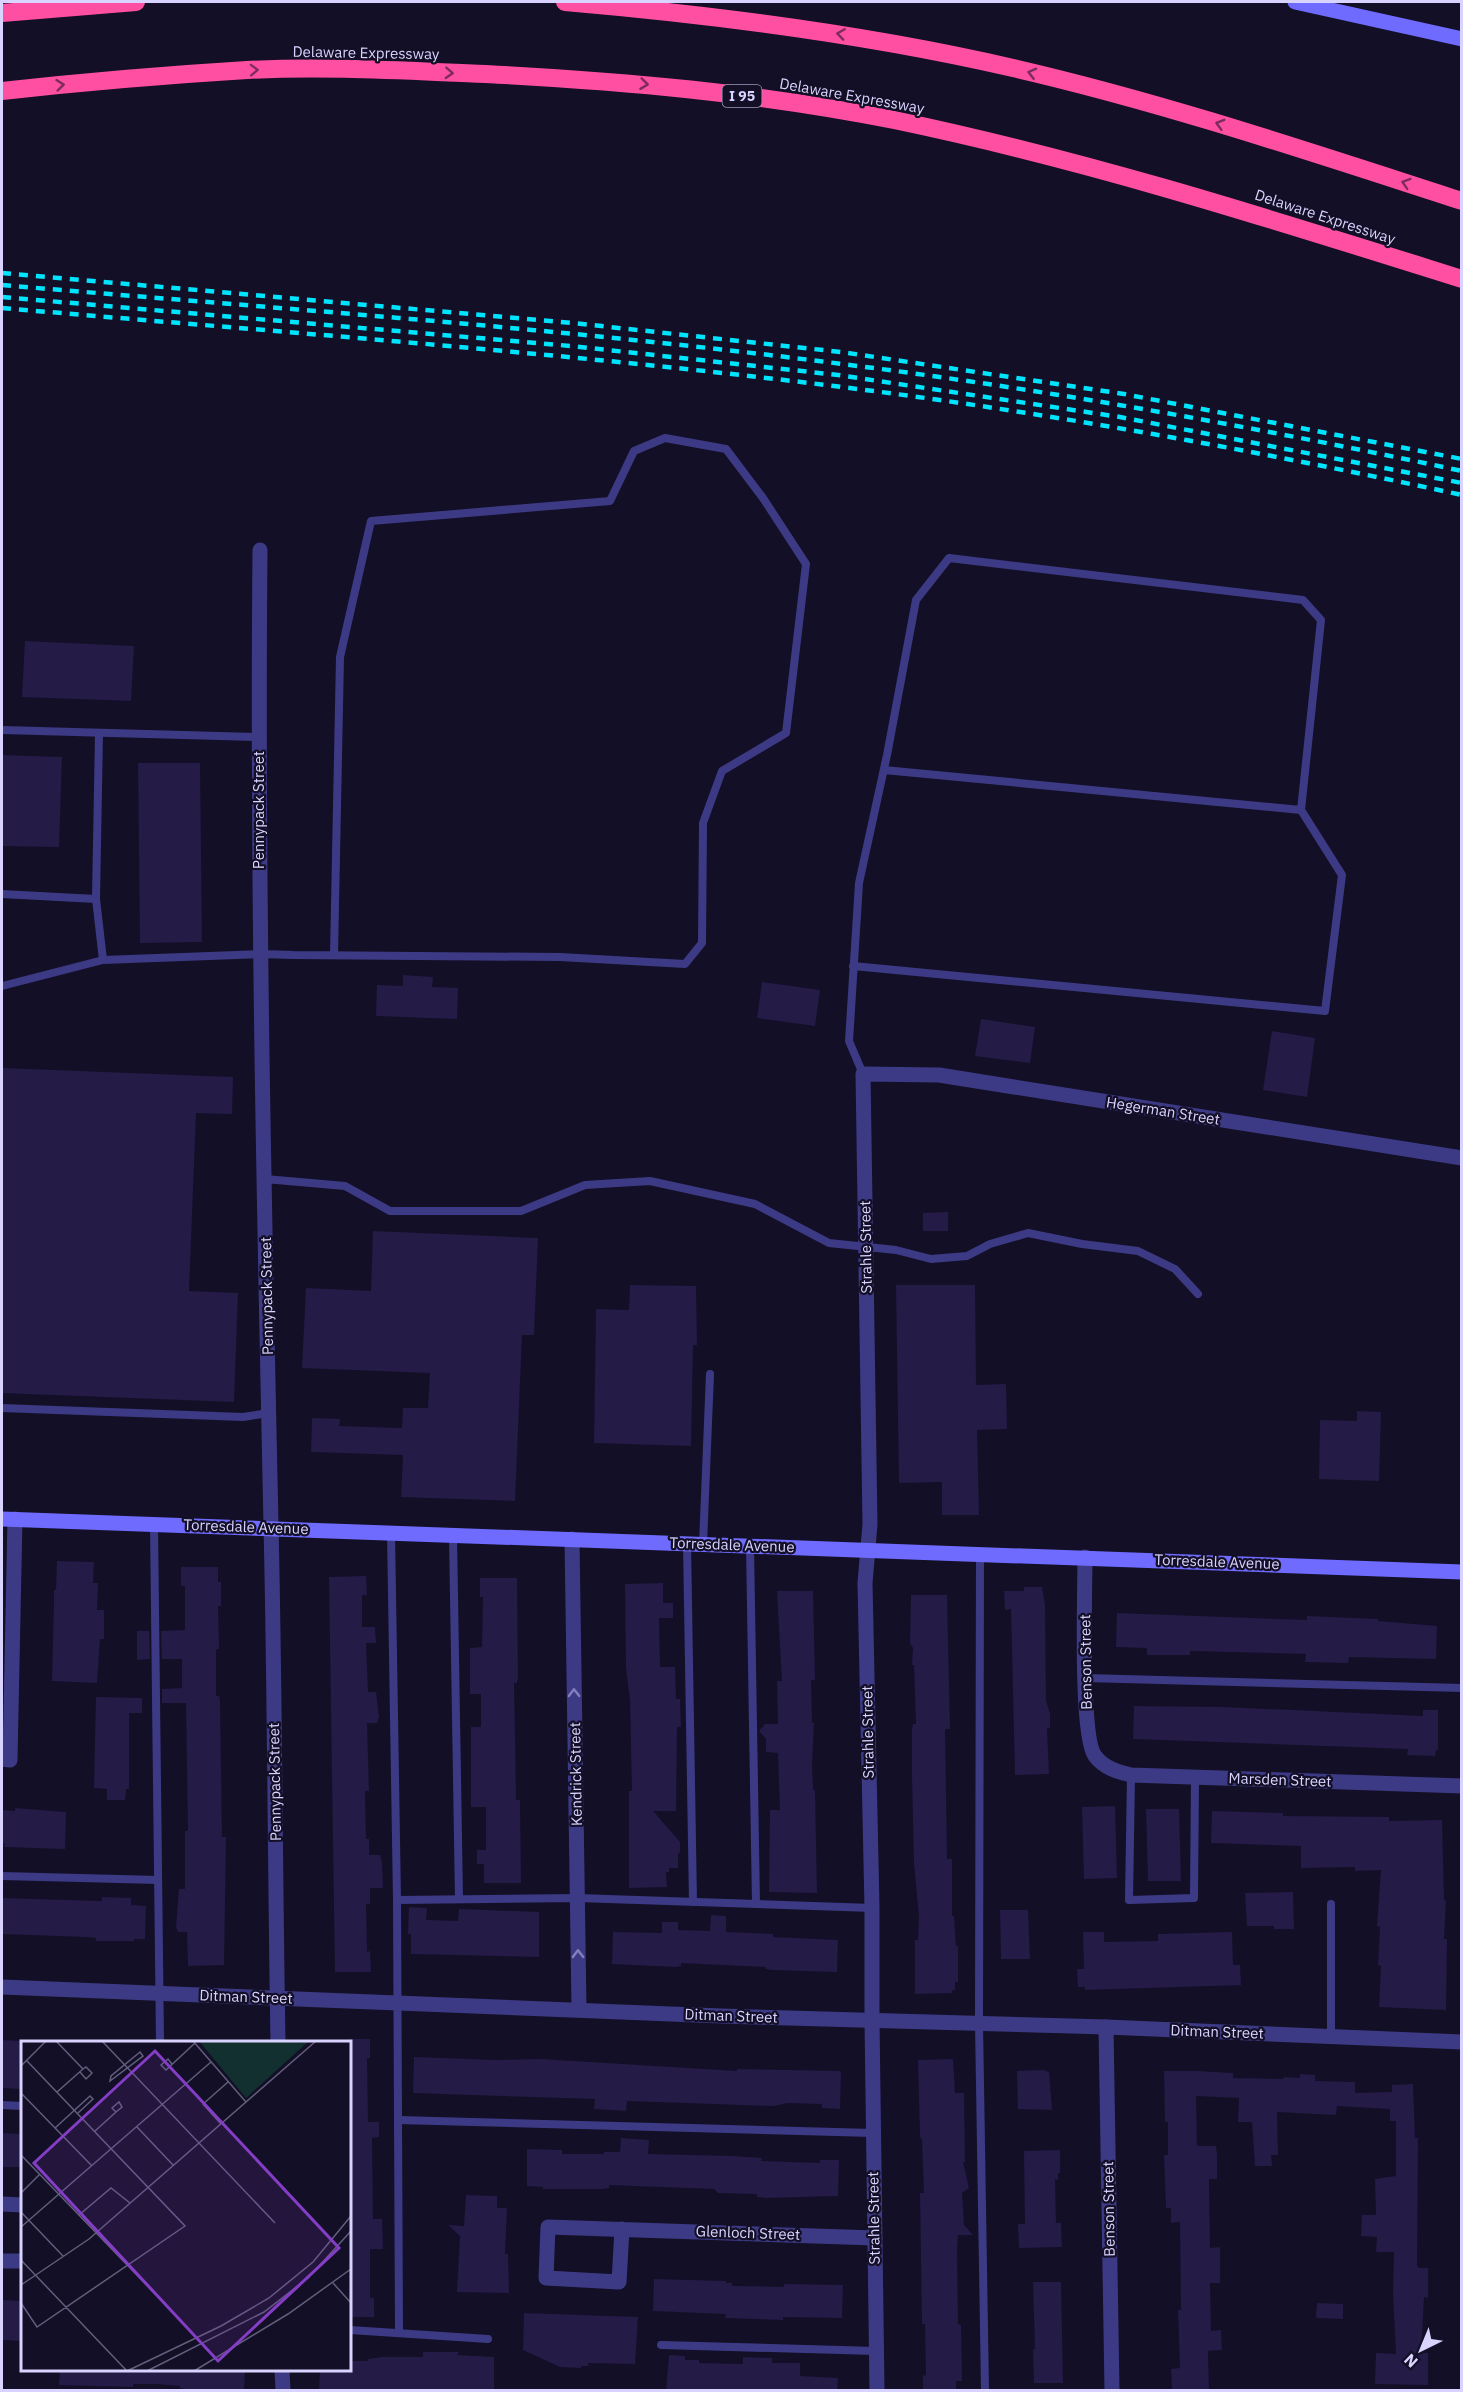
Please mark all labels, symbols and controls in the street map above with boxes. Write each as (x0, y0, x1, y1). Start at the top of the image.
one-way arrow (836, 29, 845, 41)
street label: Delaware Expressway (292, 42, 440, 63)
one-way arrow (250, 64, 259, 76)
one-way arrow (444, 66, 453, 79)
one-way arrow (1027, 67, 1037, 80)
street label: Delaware Expressway (778, 73, 927, 118)
one-way arrow (639, 77, 648, 89)
one-way arrow (55, 79, 64, 92)
road number: I 95 (722, 85, 762, 107)
one-way arrow (1215, 119, 1226, 131)
one-way arrow (1401, 178, 1412, 190)
street label: Delaware Expressway (1252, 185, 1398, 248)
street label: Pennypack Street (249, 751, 268, 869)
street label: Hegerman Street (1105, 1092, 1221, 1129)
street label: Strahle Street (855, 1200, 876, 1294)
street label: Pennypack Street (256, 1237, 277, 1355)
street label: Torresdale Avenue (183, 1515, 309, 1538)
street label: Torresdale Avenue (669, 1533, 795, 1556)
street label: Torresdale Avenue (1154, 1550, 1280, 1573)
street label: Benson Street (1075, 1614, 1096, 1710)
street label: Strahle Street (857, 1685, 878, 1779)
one-way arrow (568, 1688, 581, 1697)
street label: Kendrick Street (565, 1722, 586, 1826)
street label: Pennypack Street (264, 1723, 285, 1841)
street label: Marsden Street (1228, 1768, 1332, 1791)
one-way arrow (572, 1949, 585, 1958)
street label: Ditman Street (199, 1985, 293, 2008)
street label: Ditman Street (684, 2004, 778, 2027)
street label: Ditman Street (1170, 2020, 1264, 2043)
inset map (21, 2041, 351, 2371)
street label: Benson Street (1098, 2161, 1119, 2257)
street label: Strahle Street (863, 2171, 884, 2265)
street label: Glenloch Street (695, 2221, 801, 2244)
north arrow (1391, 2320, 1451, 2380)
text: N (1400, 2350, 1422, 2372)

